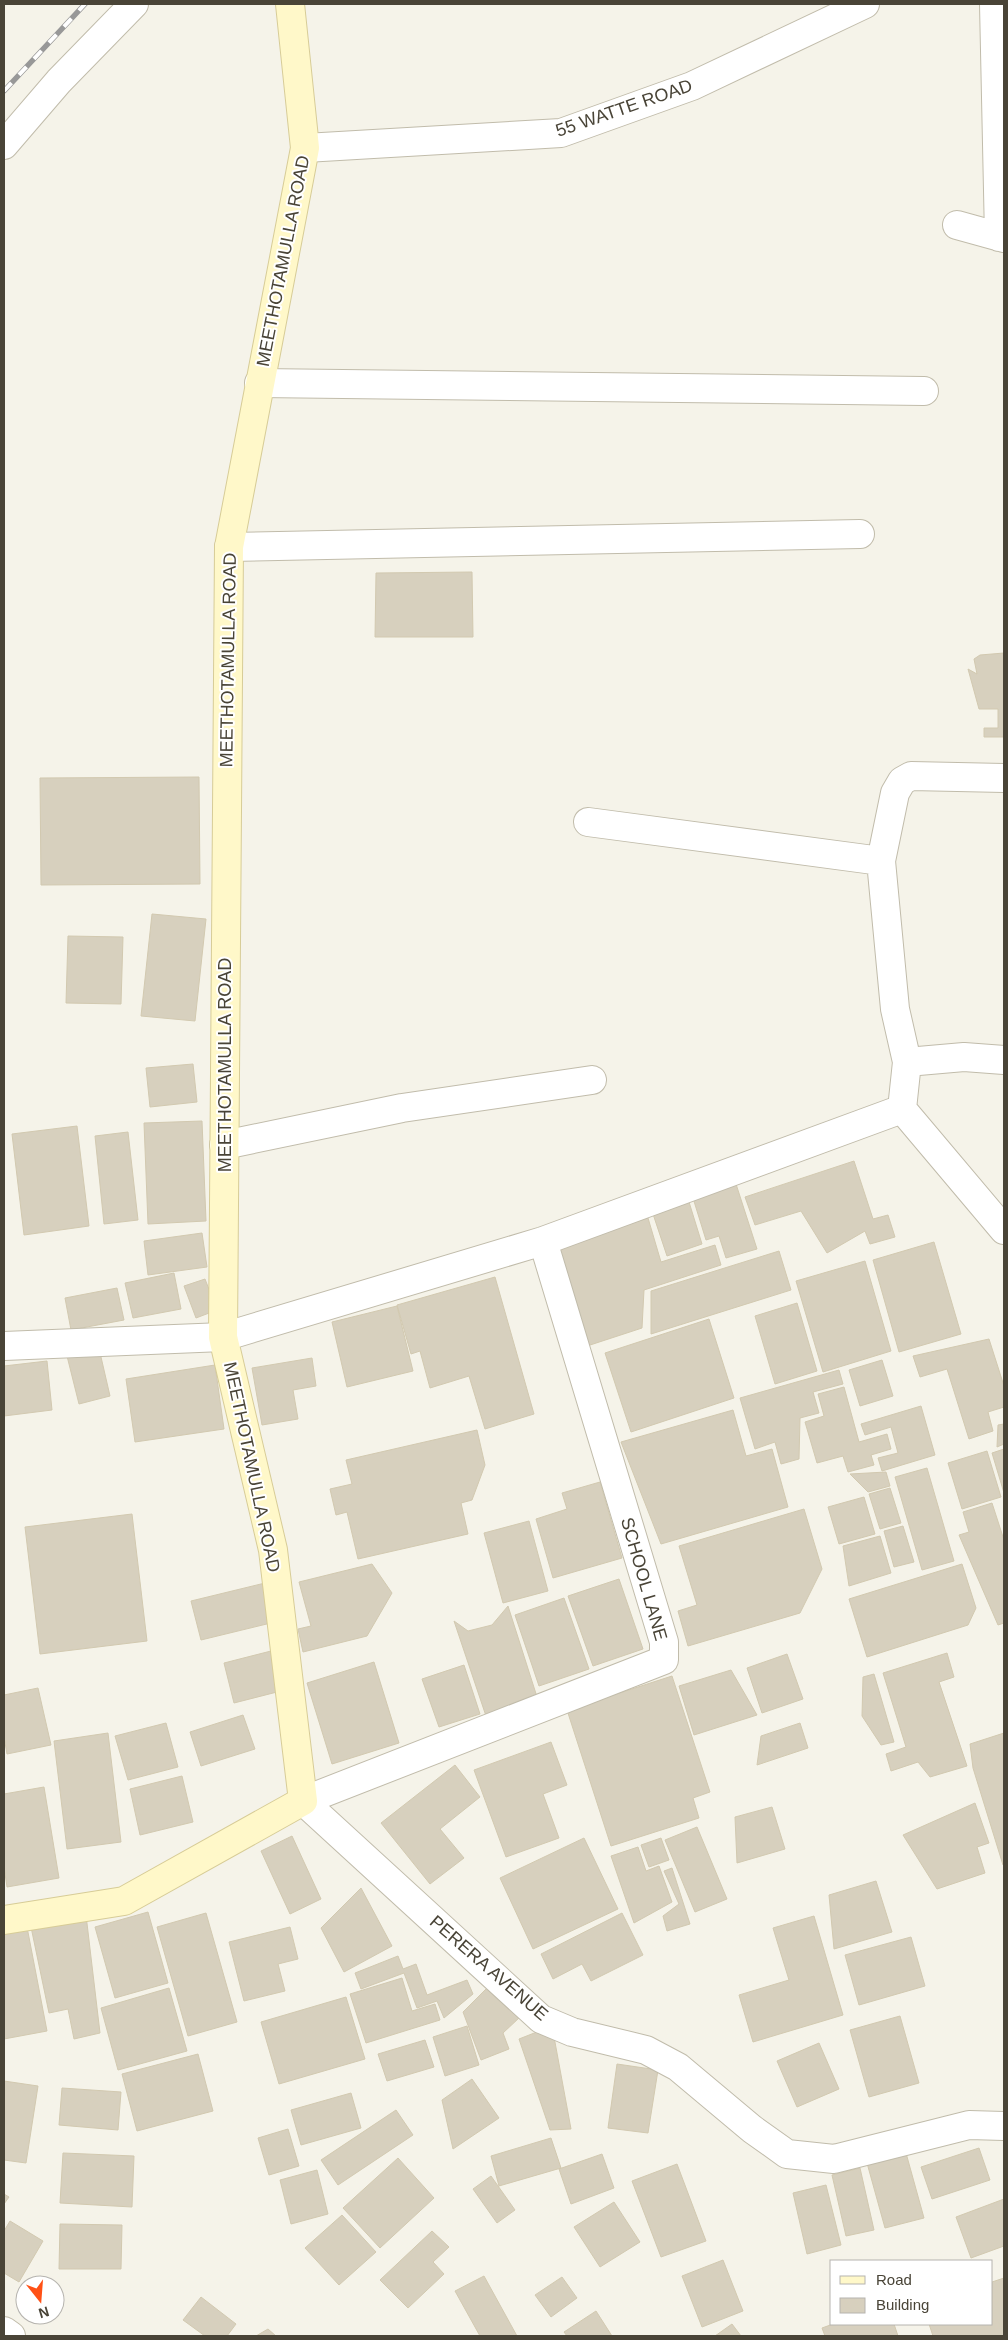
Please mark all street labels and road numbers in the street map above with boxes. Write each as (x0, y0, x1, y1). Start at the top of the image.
street label: 55 WATTE ROAD (553, 75, 695, 141)
street label: MEETHOTAMULLA ROAD (253, 154, 313, 368)
street label: MEETHOTAMULLA ROAD (216, 552, 240, 768)
street label: MEETHOTAMULLA ROAD (215, 958, 235, 1172)
street label: MEETHOTAMULLA ROAD (220, 1360, 284, 1574)
street label: SCHOOL LANE (617, 1515, 671, 1643)
street label: PERERA AVENUE (426, 1911, 552, 2025)

